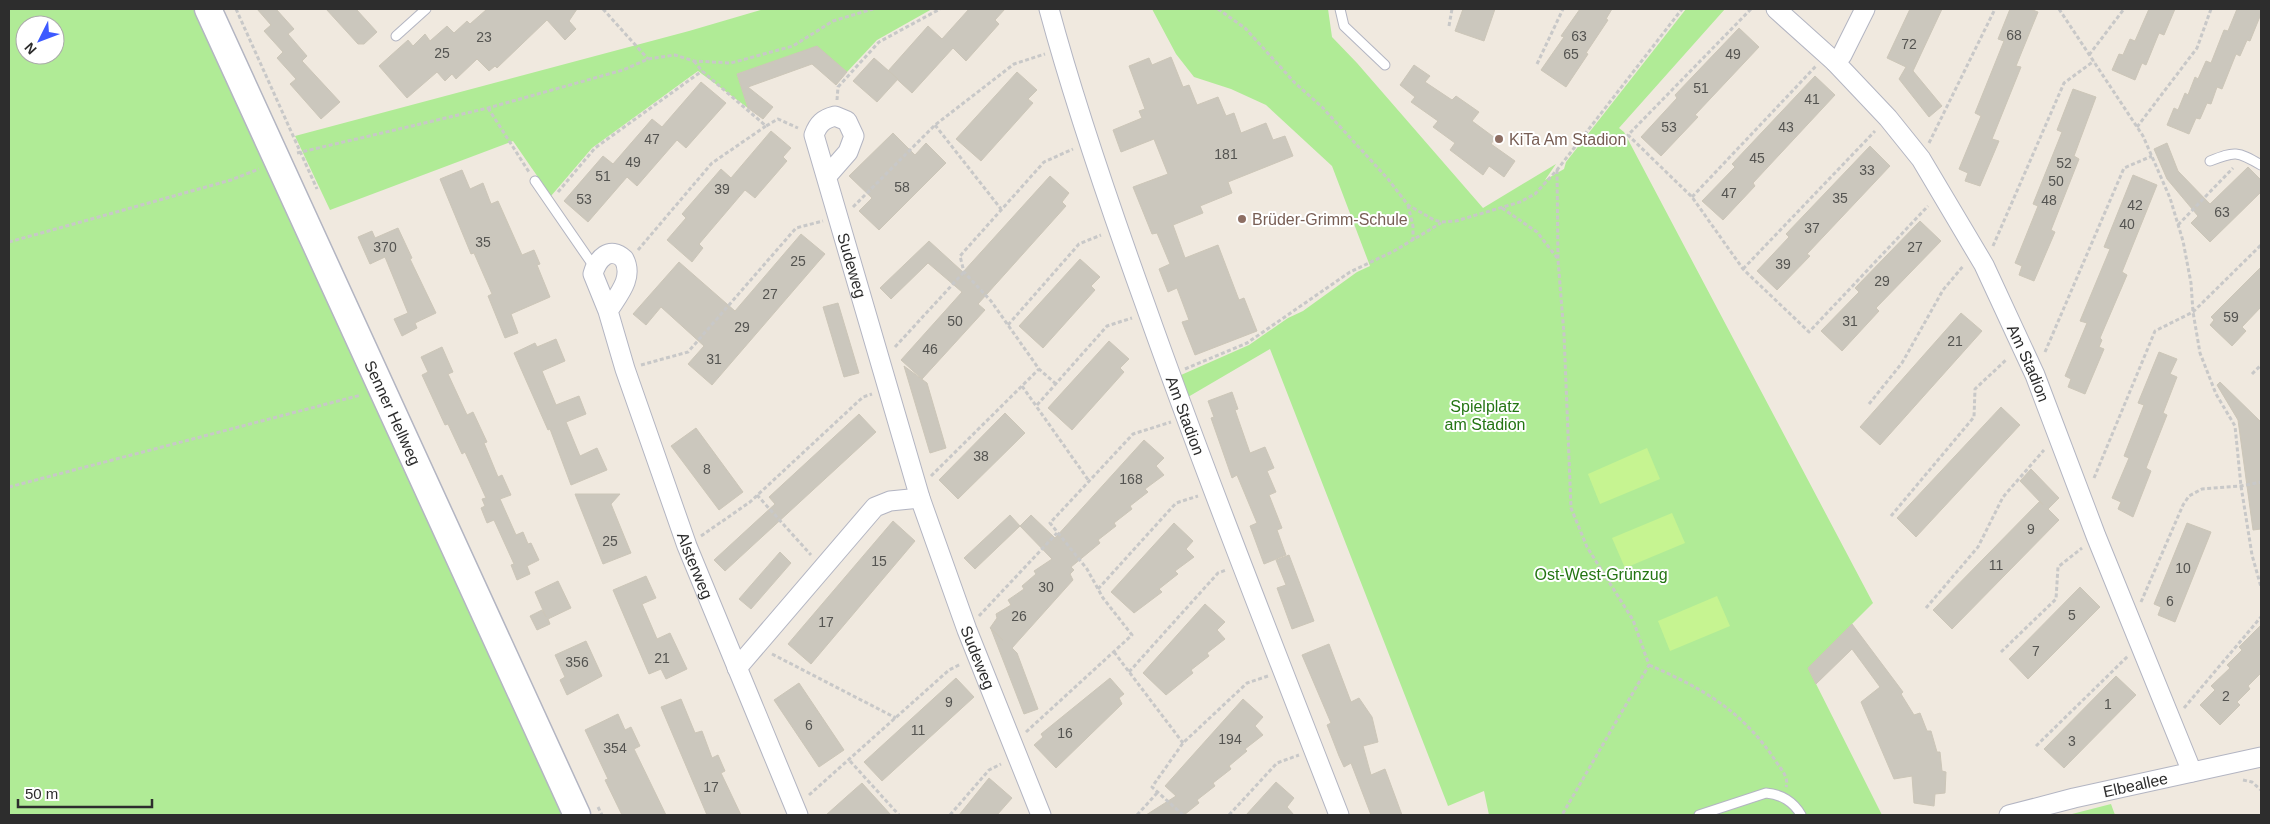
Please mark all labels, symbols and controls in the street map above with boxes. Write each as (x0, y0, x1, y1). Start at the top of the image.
north arrow (15, 15, 65, 65)
house number: 68 (2006, 27, 2022, 43)
house number: 63 (1571, 28, 1587, 44)
house number: 23 (476, 29, 492, 45)
house number: 72 (1901, 36, 1917, 52)
text: N (21, 40, 40, 58)
house number: 25 (434, 45, 450, 61)
house number: 65 (1563, 46, 1579, 62)
house number: 49 (1725, 46, 1741, 62)
house number: 51 (1693, 80, 1709, 96)
house number: 41 (1804, 91, 1820, 107)
house number: 53 (1661, 119, 1677, 135)
house number: 43 (1778, 119, 1794, 135)
house number: 47 (644, 131, 660, 147)
place label: KiTa Am Stadion (1509, 131, 1626, 148)
marker: KiTa Am Stadion (1493, 133, 1505, 145)
house number: 181 (1214, 146, 1238, 162)
house number: 45 (1749, 150, 1765, 166)
house number: 49 (625, 154, 641, 170)
house number: 52 (2056, 155, 2072, 171)
house number: 33 (1859, 162, 1875, 178)
house number: 51 (595, 168, 611, 184)
house number: 50 (2048, 173, 2064, 189)
house number: 58 (894, 179, 910, 195)
house number: 39 (714, 181, 730, 197)
house number: 47 (1721, 185, 1737, 201)
house number: 35 (1832, 190, 1848, 206)
house number: 53 (576, 191, 592, 207)
house number: 48 (2041, 192, 2057, 208)
house number: 42 (2127, 197, 2143, 213)
house number: 63 (2214, 204, 2230, 220)
place label: Brüder-Grimm-Schule (1252, 211, 1408, 228)
marker: Brüder-Grimm-Schule (1236, 213, 1248, 225)
house number: 40 (2119, 216, 2135, 232)
house number: 37 (1804, 220, 1820, 236)
street label: Sudeweg (834, 231, 869, 300)
house number: 35 (475, 234, 491, 250)
house number: 370 (373, 239, 397, 255)
house number: 27 (1907, 239, 1923, 255)
house number: 25 (790, 253, 806, 269)
house number: 39 (1775, 256, 1791, 272)
house number: 29 (1874, 273, 1890, 289)
house number: 27 (762, 286, 778, 302)
house number: 59 (2223, 309, 2239, 325)
house number: 50 (947, 313, 963, 329)
house number: 31 (1842, 313, 1858, 329)
house number: 29 (734, 319, 750, 335)
street label: Am Stadion (2004, 322, 2052, 404)
house number: 21 (1947, 333, 1963, 349)
house number: 46 (922, 341, 938, 357)
house number: 31 (706, 351, 722, 367)
street label: Senner Hellweg (361, 358, 424, 468)
street label: Am Stadion (1163, 374, 1207, 458)
park label: Spielplatz am Stadion (1445, 398, 1525, 433)
house number: 38 (973, 448, 989, 464)
house number: 8 (703, 461, 711, 477)
house number: 168 (1119, 471, 1143, 487)
house number: 9 (2027, 521, 2035, 537)
street label: Alsterweg (674, 530, 716, 601)
house number: 25 (602, 533, 618, 549)
house number: 15 (871, 553, 887, 569)
house number: 11 (1989, 557, 2003, 573)
house number: 10 (2175, 560, 2191, 576)
park label: Ost-West-Grünzug (1534, 566, 1668, 583)
house number: 30 (1038, 579, 1054, 595)
house number: 6 (2166, 593, 2174, 609)
house number: 5 (2068, 607, 2076, 623)
house number: 26 (1011, 608, 1027, 624)
house number: 17 (818, 614, 834, 630)
street label: Sudeweg (957, 623, 998, 692)
house number: 7 (2032, 643, 2040, 659)
house number: 21 (654, 650, 670, 666)
house number: 356 (565, 654, 589, 670)
house number: 2 (2222, 688, 2230, 704)
house number: 9 (945, 694, 953, 710)
house number: 1 (2104, 696, 2112, 712)
house number: 6 (805, 717, 813, 733)
house number: 11 (911, 722, 925, 738)
house number: 16 (1057, 725, 1073, 741)
house number: 194 (1218, 731, 1242, 747)
house number: 3 (2068, 733, 2076, 749)
house number: 354 (603, 740, 627, 756)
street label: Elbeallee (2101, 770, 2170, 800)
scale bar (18, 776, 151, 808)
house number: 17 (703, 779, 719, 795)
text: 50 m (25, 785, 58, 802)

